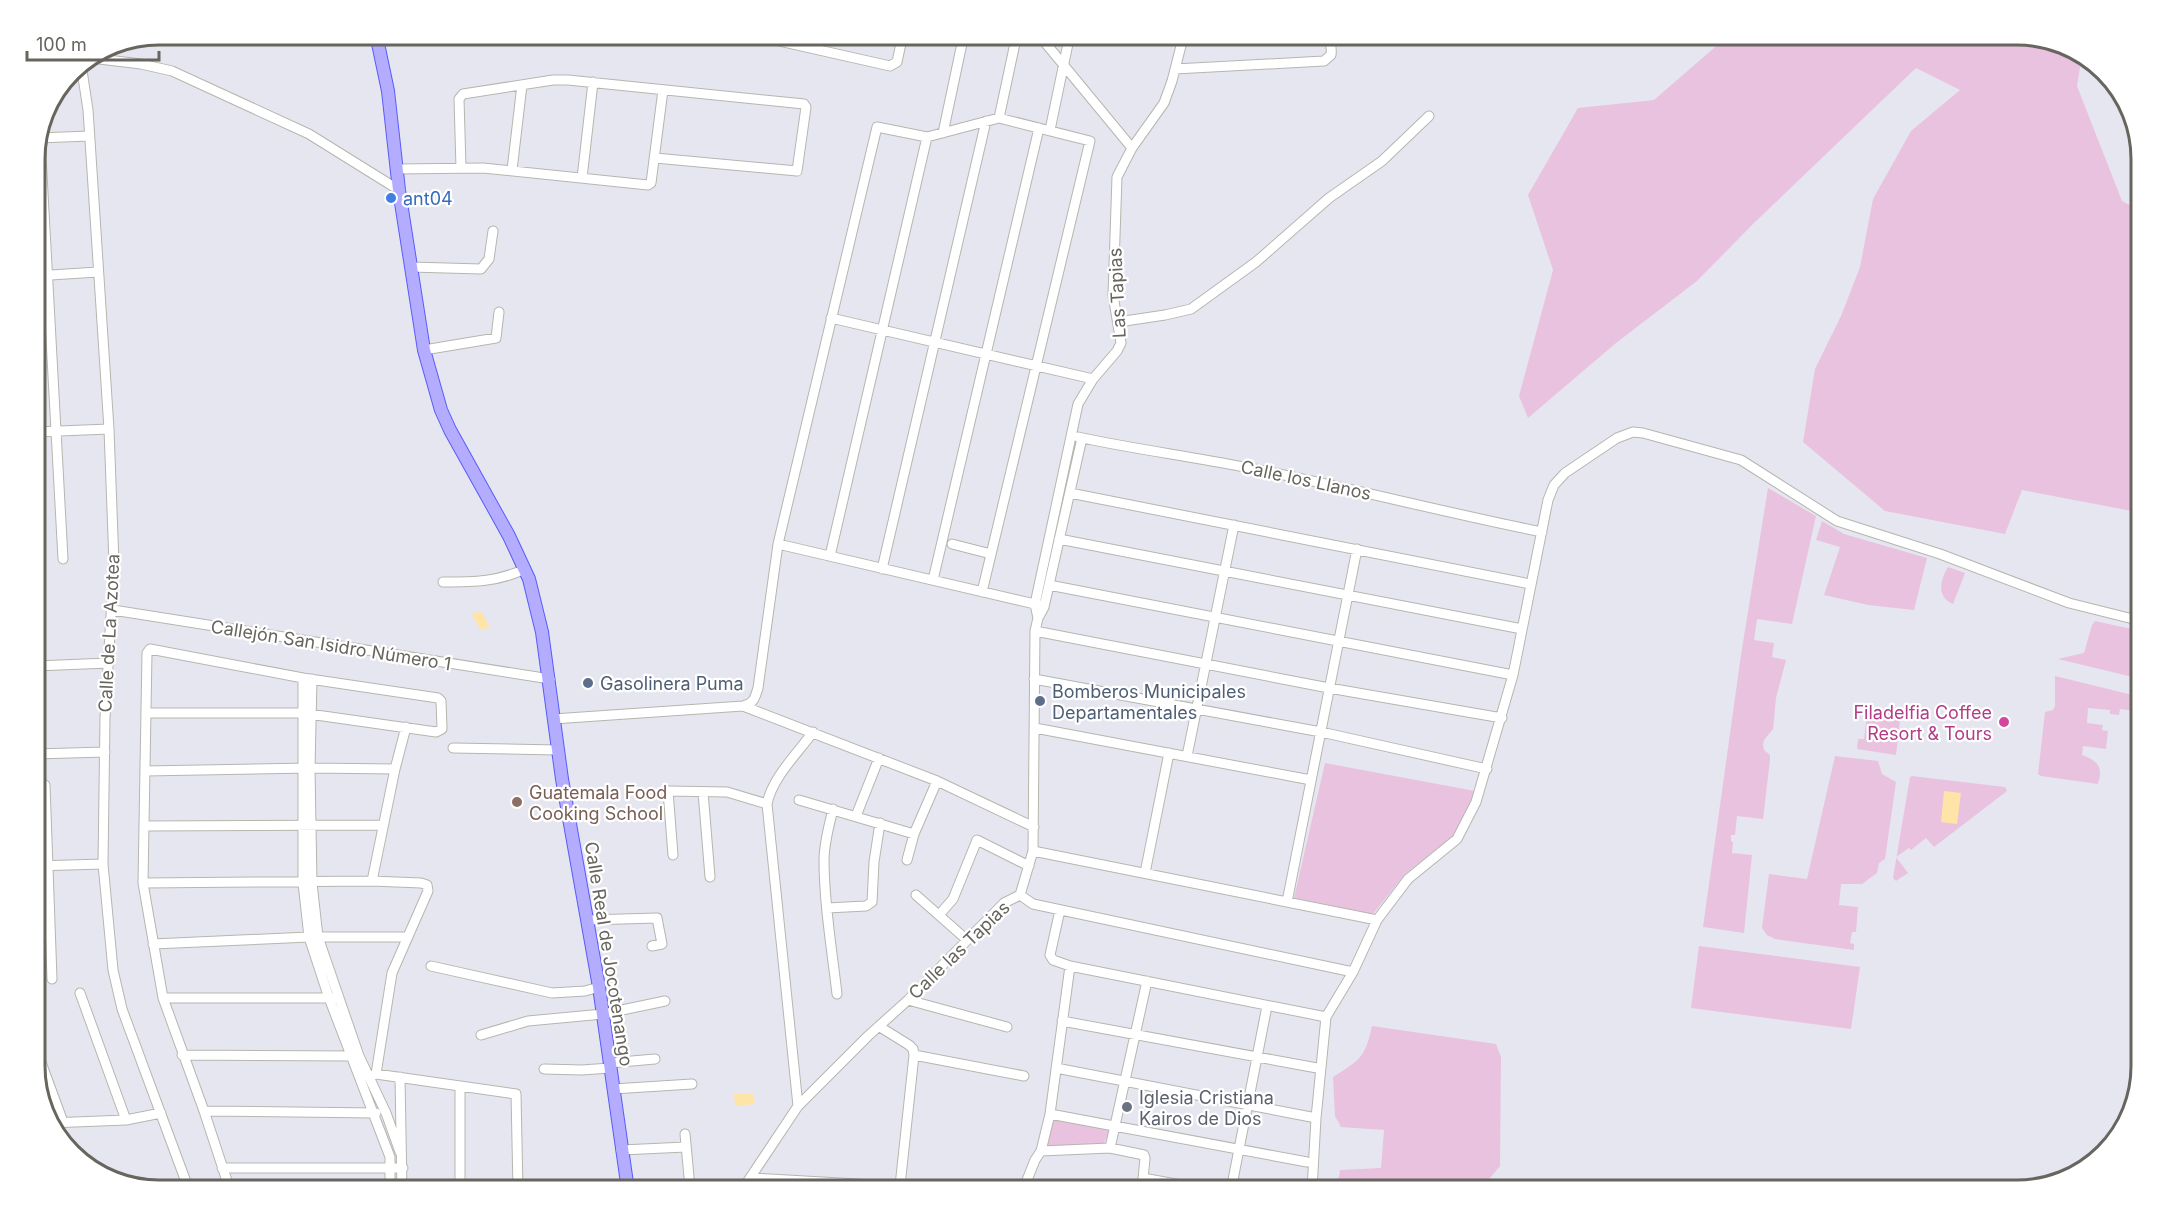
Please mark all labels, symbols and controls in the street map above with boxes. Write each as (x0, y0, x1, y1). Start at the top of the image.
scale bar (27, 24, 159, 62)
text: 100 m (36, 34, 87, 55)
place label: ant04 (403, 188, 453, 209)
marker: ant04 (384, 191, 398, 205)
street label: Las Tapias (1104, 247, 1130, 339)
street label: Calle los Llanos (1239, 456, 1373, 504)
street label: Calle de La Azotea (94, 553, 124, 713)
street label: Callejón San Isidro Número 1 (209, 616, 453, 674)
place label: Gasolinera Puma (600, 673, 744, 694)
marker: Gasolinera Puma (581, 676, 595, 690)
place label: Bomberos Municipales Departamentales (1052, 681, 1246, 723)
marker: Bomberos Municipales Departamentales (1033, 694, 1047, 708)
place label: Filadelfia Coffee Resort & Tours (1853, 702, 1992, 744)
marker: Filadelfia Coffee Resort & Tours (1997, 715, 2011, 729)
place label: Guatemala Food Cooking School (529, 782, 667, 824)
marker: Guatemala Food Cooking School (510, 795, 524, 809)
street label: Calle Real de Jocotenango (581, 840, 637, 1068)
street label: Calle las Tapias (904, 897, 1014, 1003)
place label: Iglesia Cristiana Kairos de Dios (1139, 1087, 1274, 1129)
marker: Iglesia Cristiana Kairos de Dios (1120, 1100, 1134, 1114)

